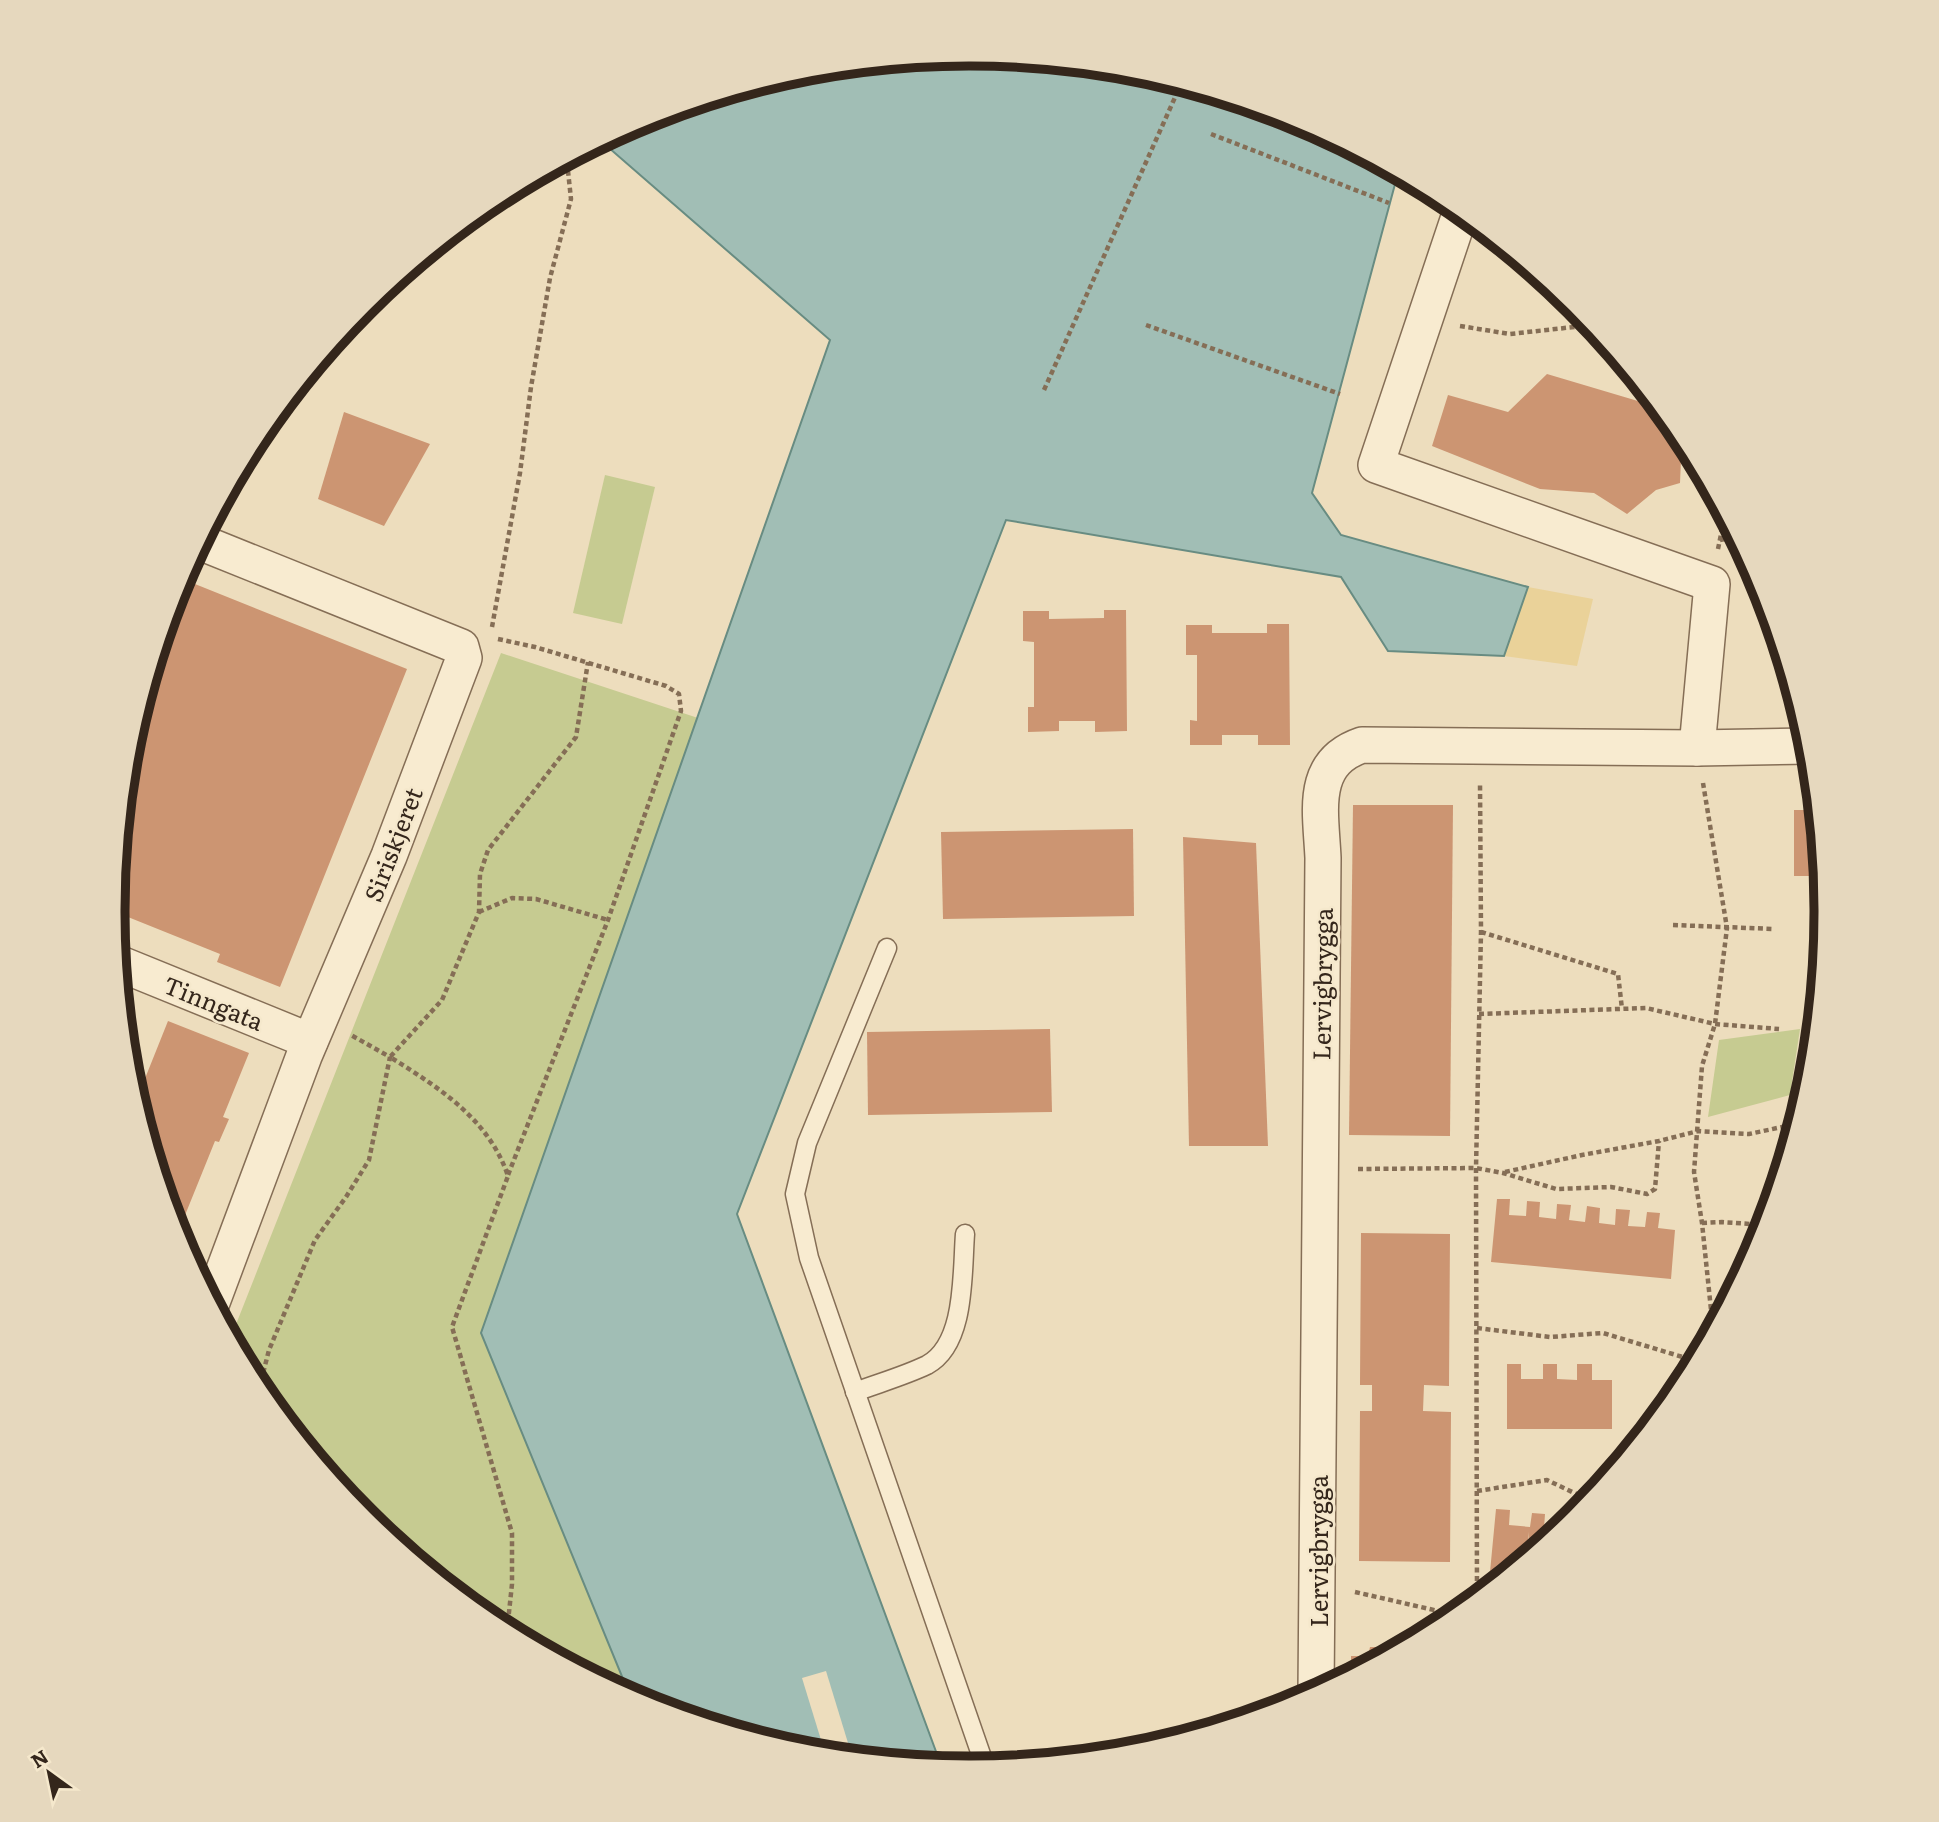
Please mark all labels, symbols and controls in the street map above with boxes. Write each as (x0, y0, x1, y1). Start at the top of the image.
street label: Siriskjeret (354, 782, 430, 906)
street label: Lervigbrygga (1302, 907, 1340, 1061)
street label: Tinngata (159, 966, 269, 1038)
street label: Lervigbrygga (1300, 1475, 1335, 1627)
north arrow (14, 1738, 84, 1808)
text: N (25, 1742, 54, 1774)

